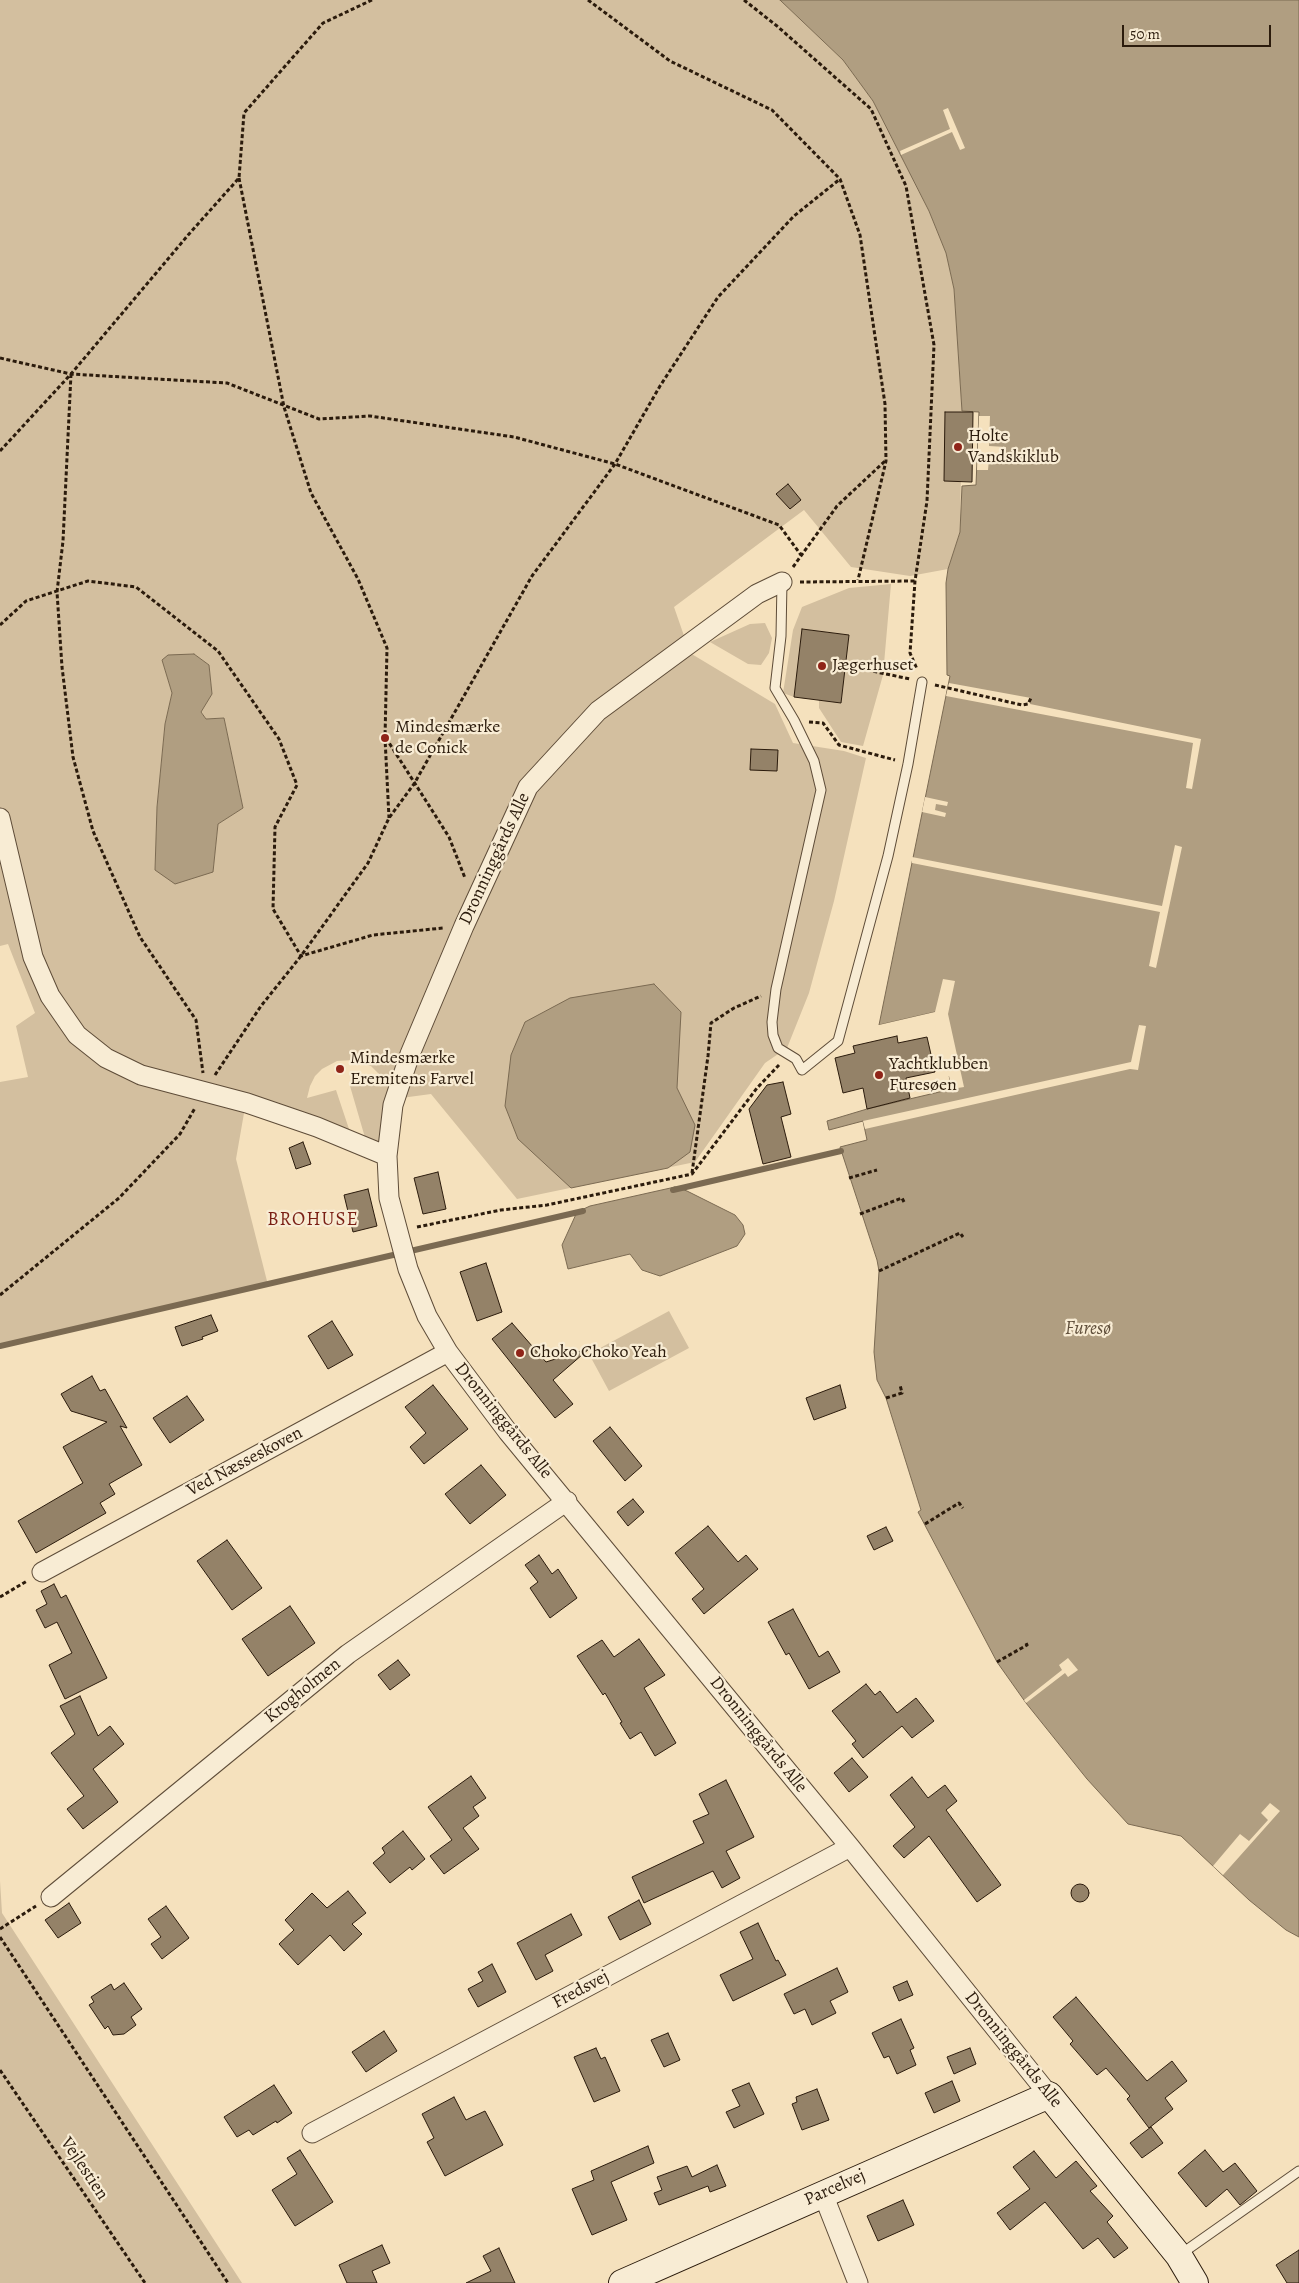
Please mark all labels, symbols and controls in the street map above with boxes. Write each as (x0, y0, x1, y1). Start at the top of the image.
scale bar (1124, 15, 1273, 47)
text: 50 m (1130, 24, 1160, 44)
place label: Holte Vandskiklub (968, 426, 1059, 468)
marker: Holte Vandskiklub (952, 441, 964, 453)
place label: Jægerhuset (832, 655, 913, 677)
marker: Jægerhuset (816, 660, 828, 672)
place label: Mindesmærke de Conick (395, 717, 500, 760)
marker: Mindesmærke de Conick (379, 732, 391, 744)
street label: Dronninggårds Alle (455, 789, 535, 929)
place label: Mindesmærke Eremitens Farvel (350, 1048, 474, 1090)
place label: Yachtklubben Furesøen (889, 1054, 988, 1096)
marker: Mindesmærke Eremitens Farvel (334, 1063, 346, 1075)
marker: Yachtklubben Furesøen (873, 1069, 885, 1081)
district label: BROHUSE (266, 1209, 360, 1231)
water label: Furesø (1065, 1318, 1111, 1340)
place label: Choko Choko Yeah (530, 1342, 667, 1364)
marker: Choko Choko Yeah (514, 1347, 526, 1359)
street label: Dronninggårds Alle (449, 1358, 557, 1484)
street label: Ved Næsseskoven (183, 1422, 307, 1502)
street label: Krogholmen (261, 1654, 345, 1728)
street label: Dronninggårds Alle (704, 1672, 812, 1798)
street label: Fredsvej (549, 1966, 613, 2014)
street label: Dronninggårds Alle (959, 1987, 1067, 2113)
street label: Vejlestien (55, 2134, 113, 2204)
street label: Parcelvej (801, 2165, 869, 2211)

